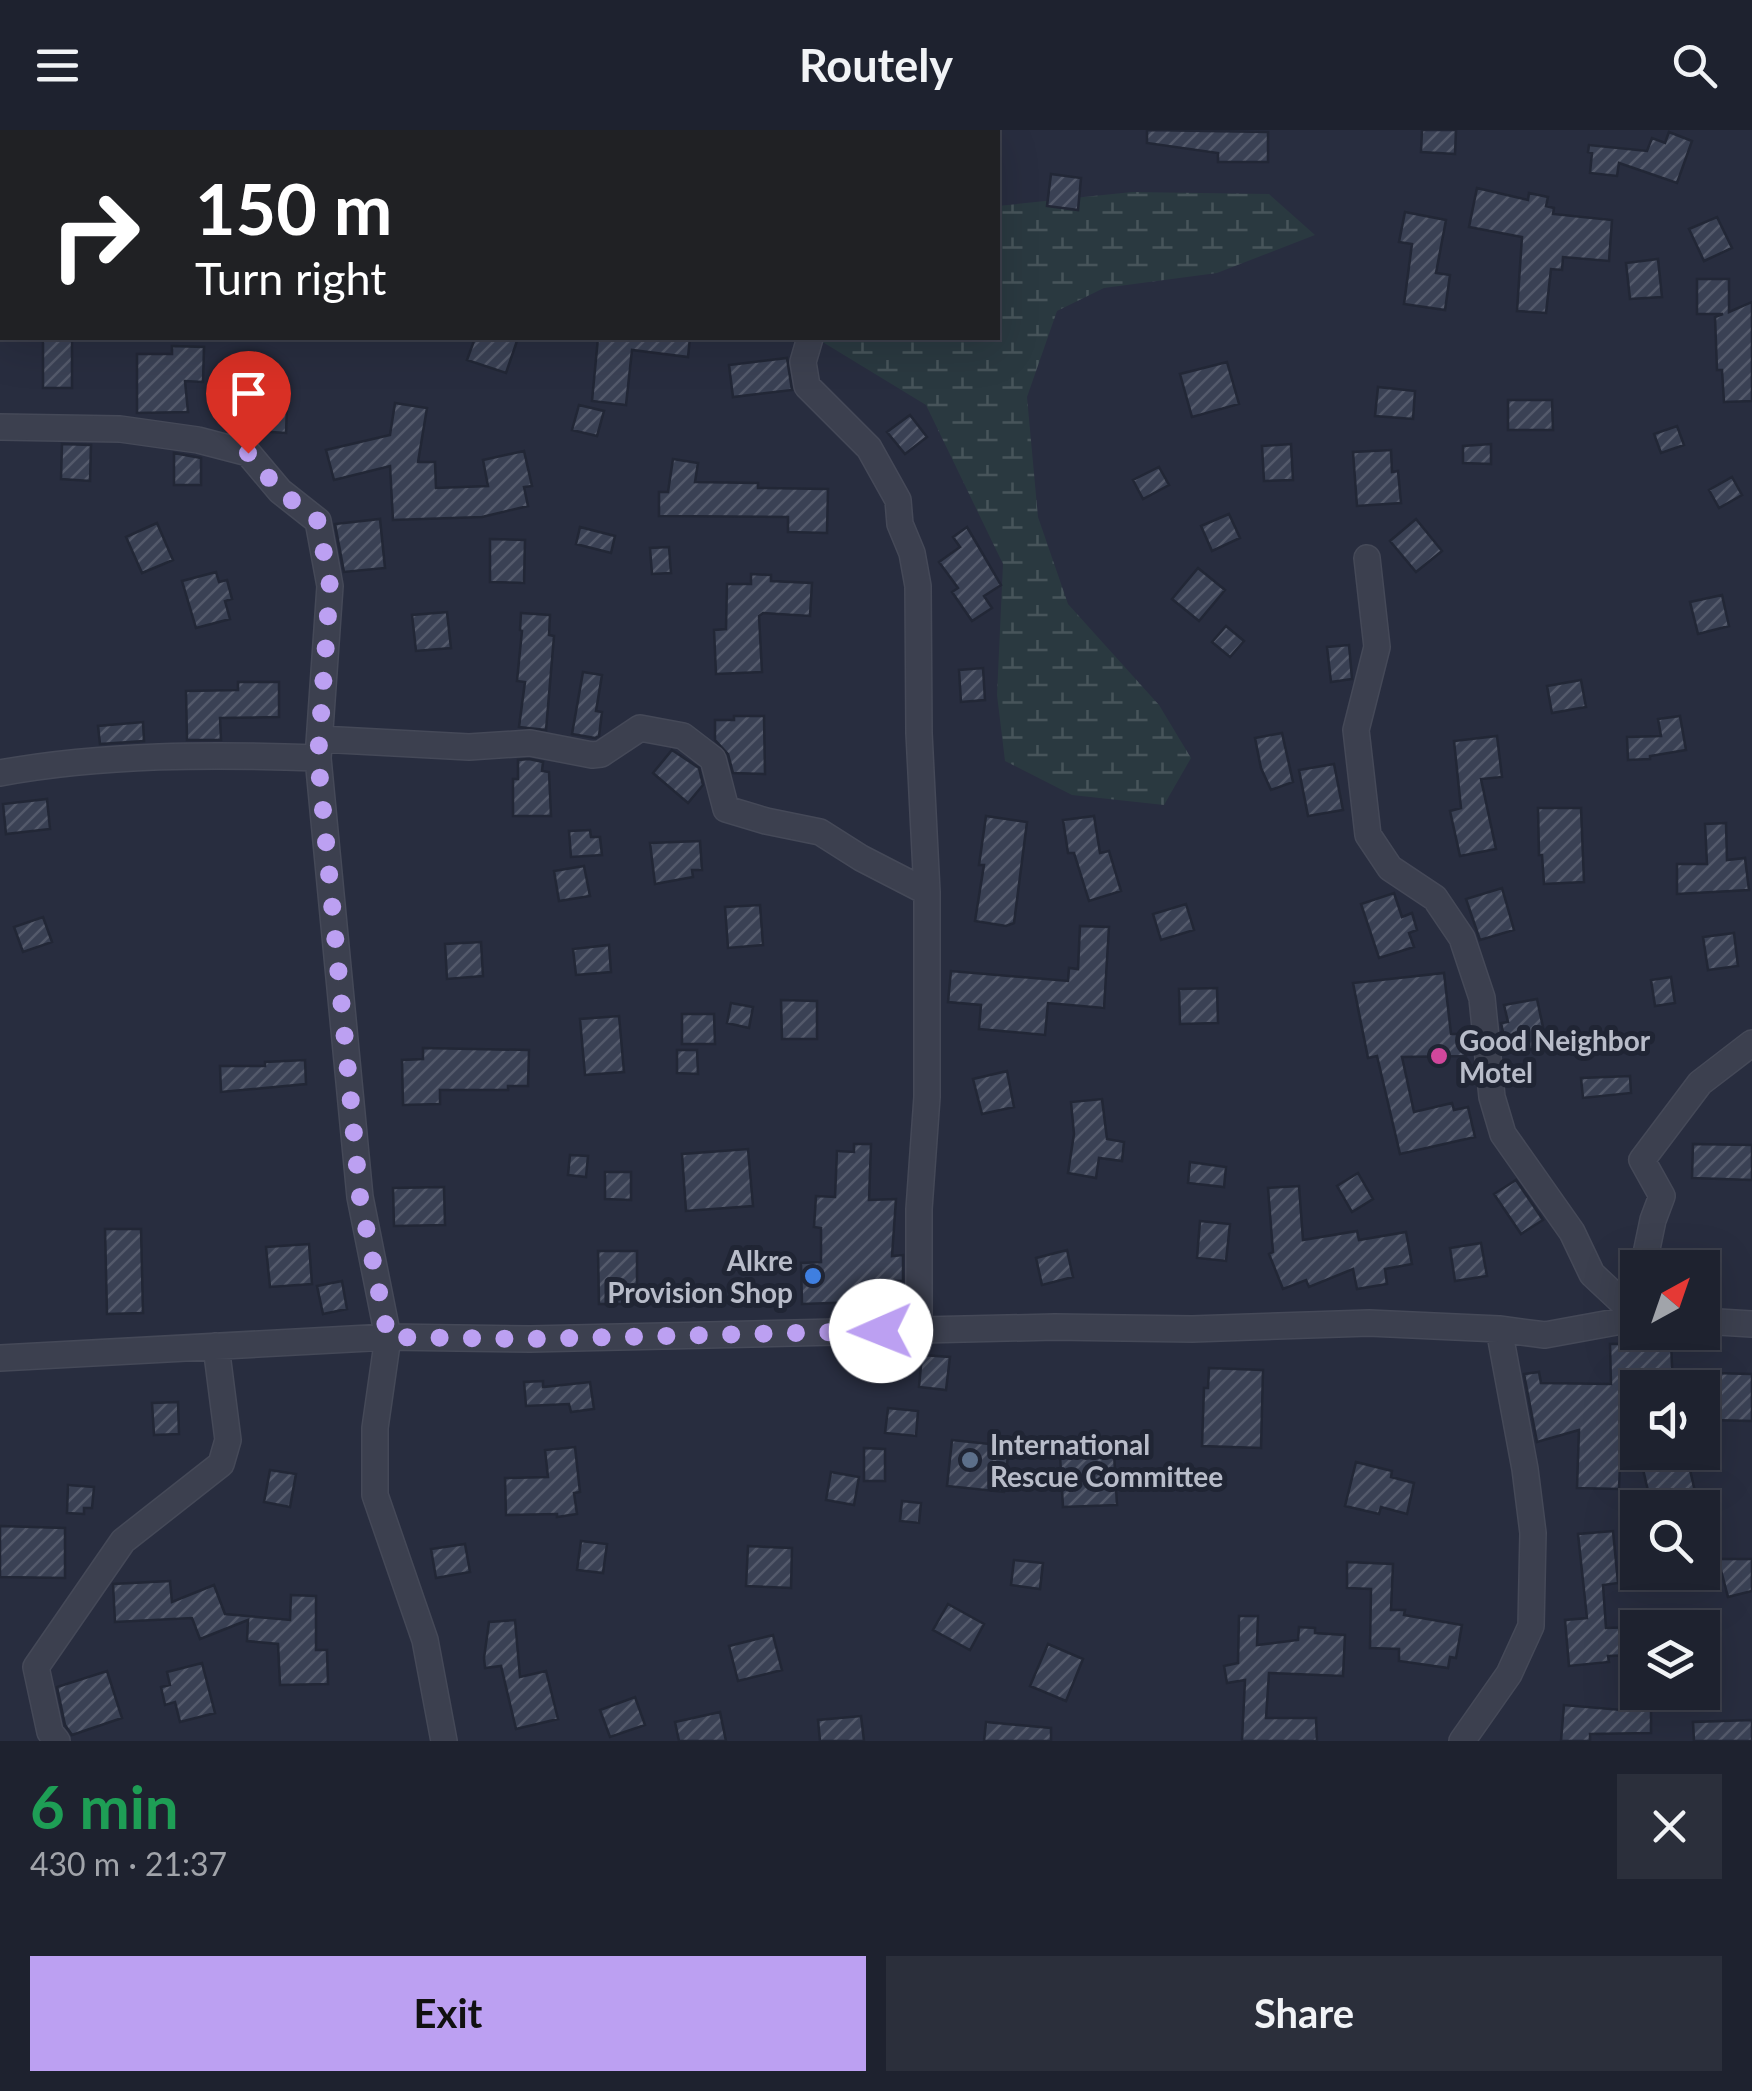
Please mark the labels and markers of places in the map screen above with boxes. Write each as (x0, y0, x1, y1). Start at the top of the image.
pin (206, 351, 291, 454)
place label: Good Neighbor Motel (1459, 1023, 1651, 1089)
marker: Good Neighbor Motel (1428, 1045, 1450, 1067)
place label: Alkre Provision Shop (607, 1243, 793, 1309)
marker: Alkre Provision Shop (802, 1265, 824, 1287)
place label: International Rescue Committee (990, 1427, 1223, 1493)
marker: International Rescue Committee (959, 1449, 981, 1471)

